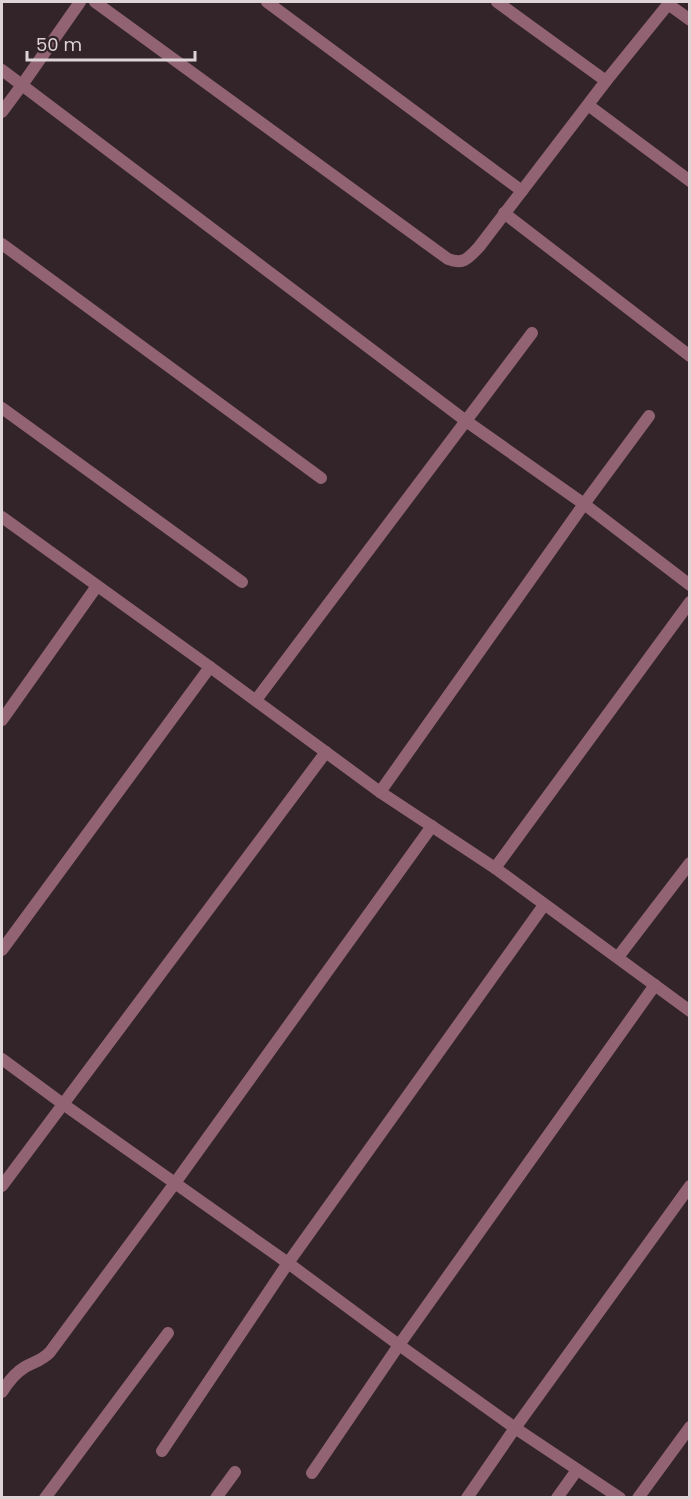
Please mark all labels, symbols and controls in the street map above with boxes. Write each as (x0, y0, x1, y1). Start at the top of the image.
scale bar (27, 24, 195, 62)
text: 50 m (36, 32, 82, 57)

